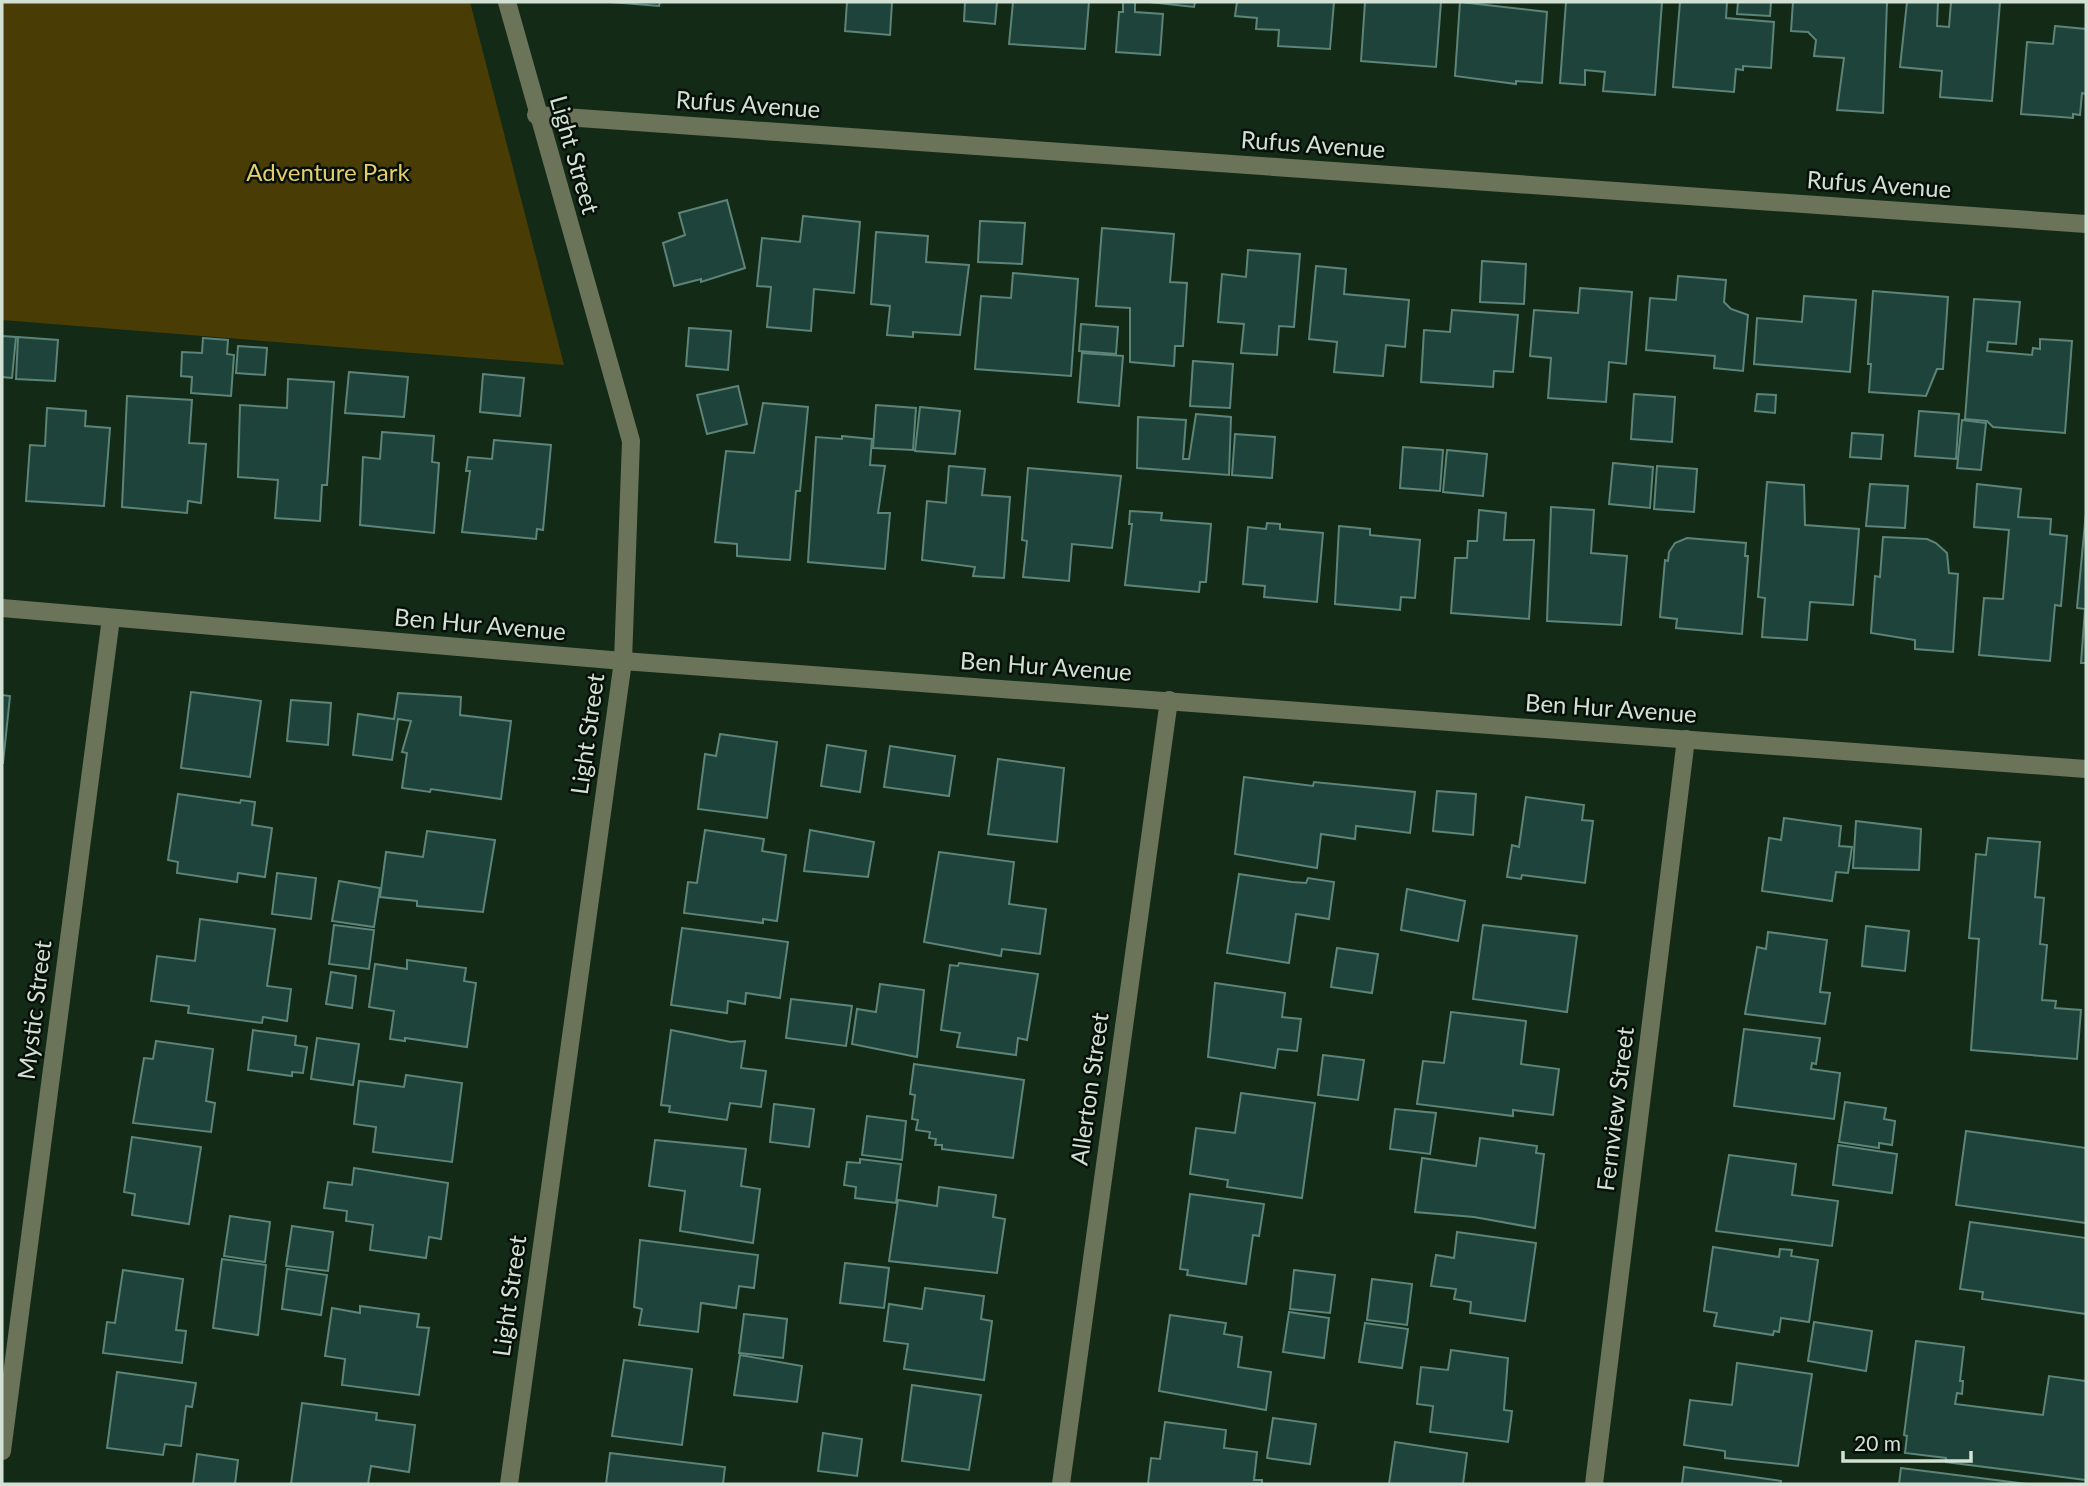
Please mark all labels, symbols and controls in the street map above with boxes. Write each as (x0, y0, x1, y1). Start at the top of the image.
street label: Rufus Avenue (675, 84, 821, 123)
street label: Light Street (545, 92, 606, 217)
street label: Rufus Avenue (1240, 124, 1386, 163)
park label: Adventure Park (246, 157, 410, 186)
street label: Rufus Avenue (1806, 164, 1952, 203)
street label: Ben Hur Avenue (393, 602, 567, 645)
street label: Ben Hur Avenue (959, 645, 1133, 686)
street label: Light Street (564, 671, 609, 796)
street label: Ben Hur Avenue (1524, 687, 1698, 728)
street label: Mystic Street (11, 938, 56, 1081)
street label: Allerton Street (1063, 1010, 1114, 1167)
street label: Fernview Street (1590, 1025, 1639, 1193)
street label: Light Street (486, 1233, 531, 1358)
scale bar (1843, 1420, 1971, 1464)
text: 20 m (1854, 1430, 1901, 1455)

